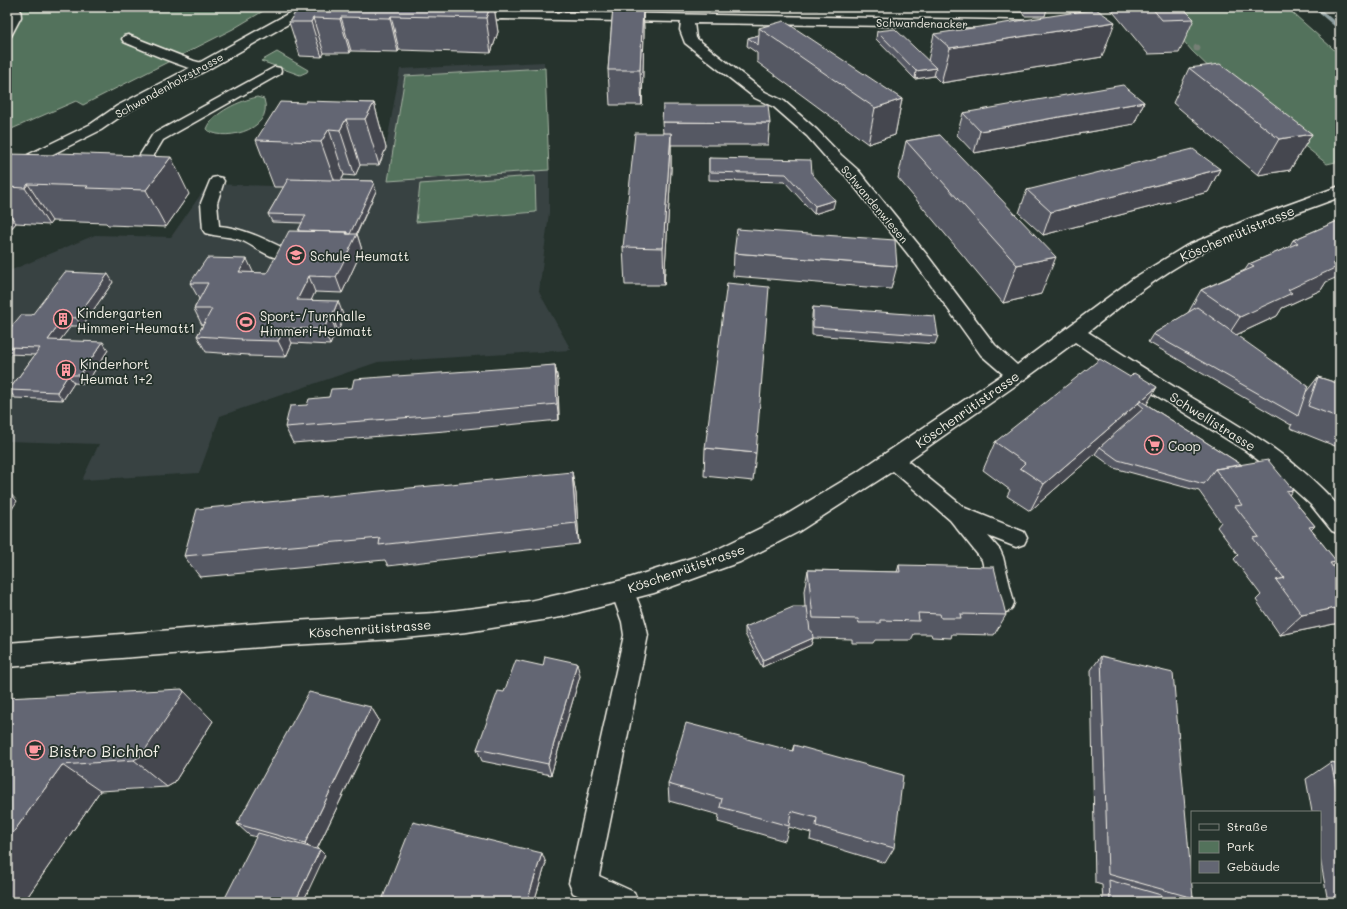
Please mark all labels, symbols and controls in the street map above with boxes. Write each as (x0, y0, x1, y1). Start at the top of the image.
street label: Schwandenacker (876, 15, 968, 31)
street label: Schwandenholzstrasse (112, 49, 226, 121)
street label: Schwandenwiesen (838, 162, 912, 246)
street label: Köschenrütistrasse (1177, 201, 1297, 265)
school or university icon: Schule Heumatt (285, 244, 307, 266)
place label: Schule Heumatt (310, 247, 409, 264)
place label: Kindergarten Himmeri-Heumatt1 (77, 304, 195, 336)
place label: Sport-/Turnhalle Himmeri-Heumatt (260, 307, 373, 339)
building icon: Kindergarten Himmeri-Heumatt1 (52, 308, 74, 330)
sports icon: Sport-/Turnhalle Himmeri-Heumatt (235, 311, 257, 333)
place label: Kinderhort Heumat 1+2 (80, 355, 153, 387)
building icon: Kinderhort Heumat 1+2 (55, 359, 77, 381)
street label: Köschenrütistrasse (912, 367, 1022, 451)
street label: Schwellistrasse (1167, 388, 1259, 454)
supermarket icon: Coop (1143, 434, 1165, 456)
place label: Coop (1168, 437, 1201, 454)
street label: Köschenrütistrasse (625, 540, 747, 596)
street label: Köschenrütistrasse (308, 615, 432, 641)
cafe icon: Bistro Bichhof (24, 739, 46, 761)
place label: Bistro Bichhof (49, 740, 160, 761)
legend (1191, 811, 1321, 883)
text: Straße (1227, 818, 1268, 834)
text: Park (1227, 838, 1254, 854)
text: Gebäude (1227, 858, 1280, 874)

